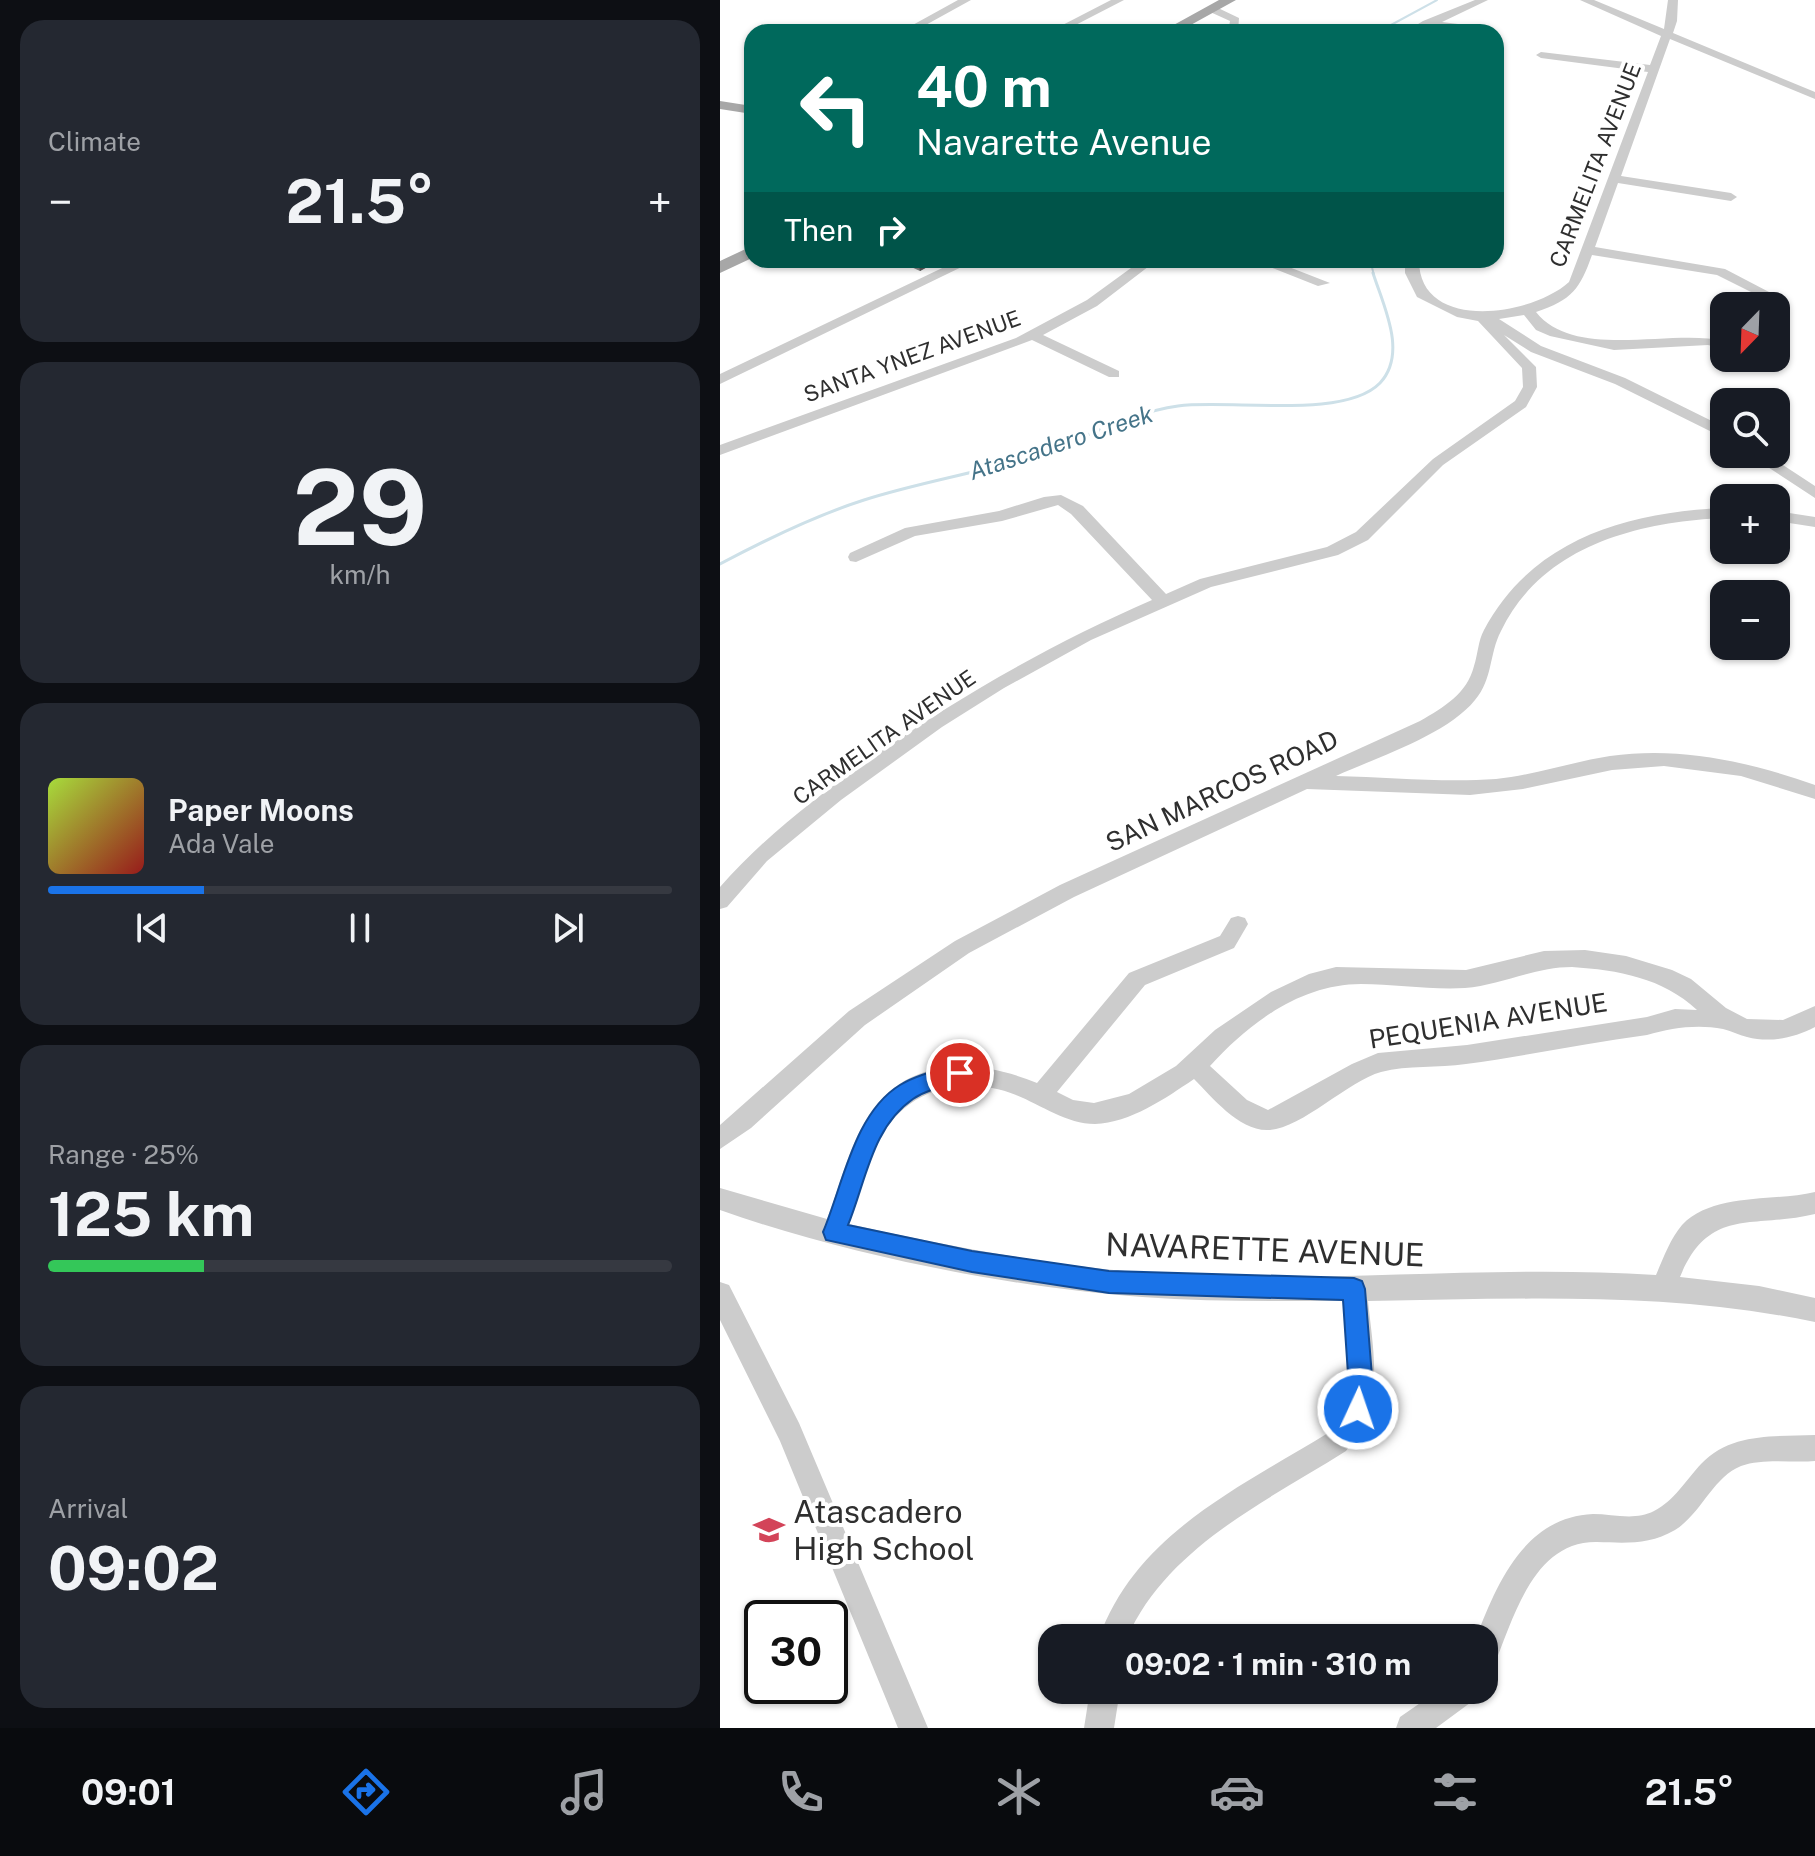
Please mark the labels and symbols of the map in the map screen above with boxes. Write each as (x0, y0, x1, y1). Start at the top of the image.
street label: CARMELITA AVENUE (1544, 59, 1646, 271)
north arrow (1710, 292, 1790, 372)
street label: SANTA YNEZ AVENUE (800, 305, 1024, 407)
water label: Atascadero Creek (965, 399, 1156, 485)
street label: CARMELITA AVENUE (788, 664, 980, 810)
street label: SAN MARCOS ROAD (1101, 723, 1343, 858)
street label: PEQUENIA AVENUE (1366, 986, 1609, 1055)
pin (926, 1039, 994, 1107)
street label: NAVARETTE AVENUE (1105, 1225, 1425, 1274)
position arrow (1316, 1367, 1400, 1451)
place label: Atascadero High School (793, 1493, 974, 1567)
school or university icon: Atascadero High School (752, 1513, 786, 1547)
speed limit sign: 30 (744, 1600, 848, 1704)

